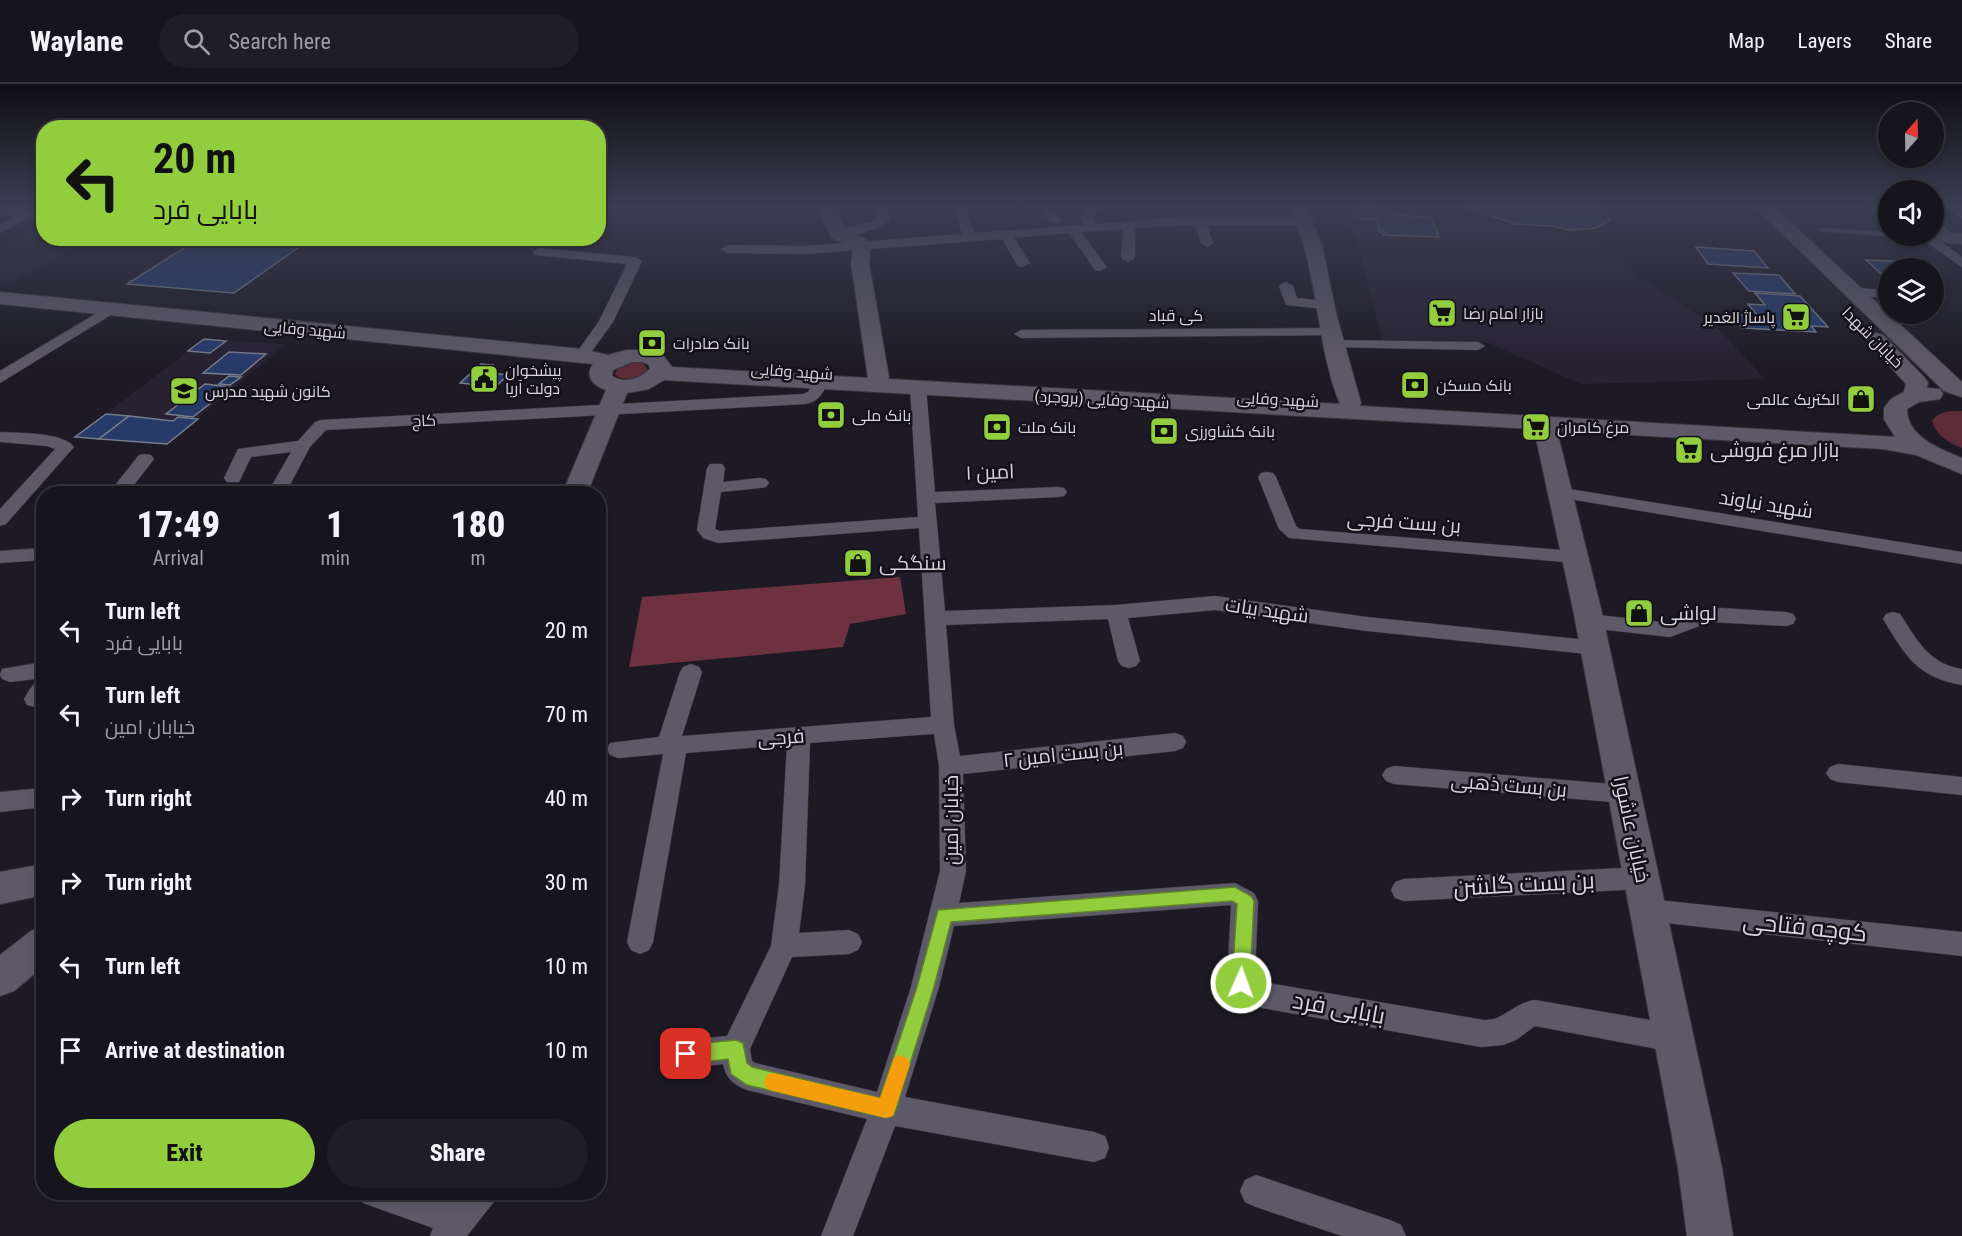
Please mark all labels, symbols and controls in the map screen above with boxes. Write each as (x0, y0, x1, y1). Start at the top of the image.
search box (159, 14, 579, 68)
text: Waylane (30, 25, 123, 58)
icon: search (180, 25, 213, 58)
text: Search here (228, 29, 331, 54)
text: Map (1728, 29, 1765, 53)
text: Layers (1798, 29, 1852, 53)
text: Share (1885, 29, 1932, 53)
north arrow (1878, 102, 1944, 168)
map controls (1878, 102, 1944, 324)
text: 20 m (153, 134, 236, 183)
icon: left (54, 144, 132, 222)
button: sound (1878, 180, 1944, 246)
text: بابایی فرد (153, 194, 258, 226)
button: layers (1878, 258, 1944, 324)
supermarket icon: بازار امام رضا (1426, 297, 1458, 329)
supermarket icon: پاساژ الغدیر (1780, 301, 1812, 333)
street label: خیابان شهدا (1838, 303, 1907, 372)
place label: بازار امام رضا (1463, 304, 1543, 325)
street label: کی قباد (1149, 306, 1203, 326)
place label: پاساژ الغدیر (1703, 308, 1776, 329)
street label: شهید وفایی (263, 316, 347, 344)
bank icon: بانک صادرات (636, 327, 668, 359)
place label: بانک صادرات (673, 334, 750, 353)
street label: شهید وفایی (750, 359, 834, 385)
place label: پیشخوان دولت آریا (505, 361, 562, 398)
public building icon: پیشخوان دولت آریا (468, 363, 500, 395)
bank icon: بانک مسکن (1399, 369, 1431, 401)
school or university icon: کانون شهید مدرس (168, 375, 200, 407)
place label: بانک مسکن (1436, 376, 1512, 396)
place label: کانون شهید مدرس (205, 382, 331, 402)
shop icon: الکتریک عالمی (1845, 383, 1877, 415)
street label: شهید وفایی (بروجرد) (1034, 386, 1170, 414)
street label: شهید وفایی (1236, 388, 1320, 412)
place label: الکتریک عالمی (1747, 390, 1840, 410)
bank icon: بانک ملی (815, 399, 847, 431)
place label: بانک ملی (852, 406, 911, 426)
street label: کاج (412, 410, 437, 433)
bank icon: بانک ملت (981, 411, 1013, 443)
supermarket icon: مرغ کامران (1520, 411, 1552, 443)
bank icon: بانک کشاورزی (1148, 415, 1180, 447)
place label: بانک ملت (1018, 418, 1076, 437)
place label: مرغ کامران (1557, 418, 1629, 439)
place label: بانک کشاورزی (1185, 422, 1275, 442)
supermarket icon: بازار مرغ فروشی (1673, 434, 1705, 466)
place label: بازار مرغ فروشی (1710, 438, 1839, 464)
street label: امین ۱ (965, 459, 1015, 486)
street label: شهید نیاوند (1717, 485, 1815, 524)
text: 17:49 (137, 504, 220, 546)
text: 1 (326, 504, 344, 546)
text: 180 (450, 504, 505, 546)
street label: بن بست فرجی (1346, 506, 1462, 539)
text: Arrival (153, 546, 204, 570)
text: min (321, 546, 350, 570)
text: m (470, 546, 485, 570)
shop icon: سنگکی (842, 547, 874, 579)
place label: سنگکی (879, 551, 946, 576)
street label: شهید بیات (1224, 592, 1310, 629)
shop icon: لواشی (1623, 597, 1655, 629)
text: Turn left (105, 599, 180, 624)
place label: لواشی (1660, 601, 1717, 626)
icon: left (54, 614, 87, 647)
text: 20 m (545, 618, 588, 643)
text: بابایی فرد (105, 631, 183, 655)
text: Turn left (105, 683, 180, 708)
icon: left (54, 698, 87, 731)
text: 70 m (545, 702, 588, 727)
text: خیابان امین (105, 715, 195, 739)
street label: فرجی (757, 723, 805, 752)
street label: بن بست امین ۲ (1002, 736, 1124, 773)
street label: بن بست ذهبی (1450, 768, 1568, 803)
street label: خیابان عاشورا (1608, 773, 1655, 885)
street label: خیابان امین (939, 775, 964, 865)
icon: right (54, 782, 87, 815)
text: Turn right (105, 786, 192, 811)
text: 40 m (545, 786, 588, 811)
icon: right (54, 866, 87, 899)
street label: بن بست گلشن (1453, 866, 1595, 902)
text: Turn right (105, 870, 192, 895)
text: 30 m (545, 870, 588, 895)
street label: کوچه فتاحی (1741, 907, 1869, 949)
icon: left (54, 950, 87, 983)
position arrow (1209, 951, 1273, 1015)
text: Turn left (105, 954, 180, 979)
text: 10 m (545, 954, 588, 979)
street label: بابایی فرد (1291, 986, 1387, 1030)
pin (660, 1028, 711, 1079)
icon: arrive (54, 1034, 87, 1067)
icon: arrive (669, 1037, 702, 1070)
text: Arrive at destination (105, 1038, 285, 1063)
text: 10 m (545, 1038, 588, 1063)
button: Exit (54, 1119, 315, 1188)
button: Share (327, 1119, 588, 1188)

